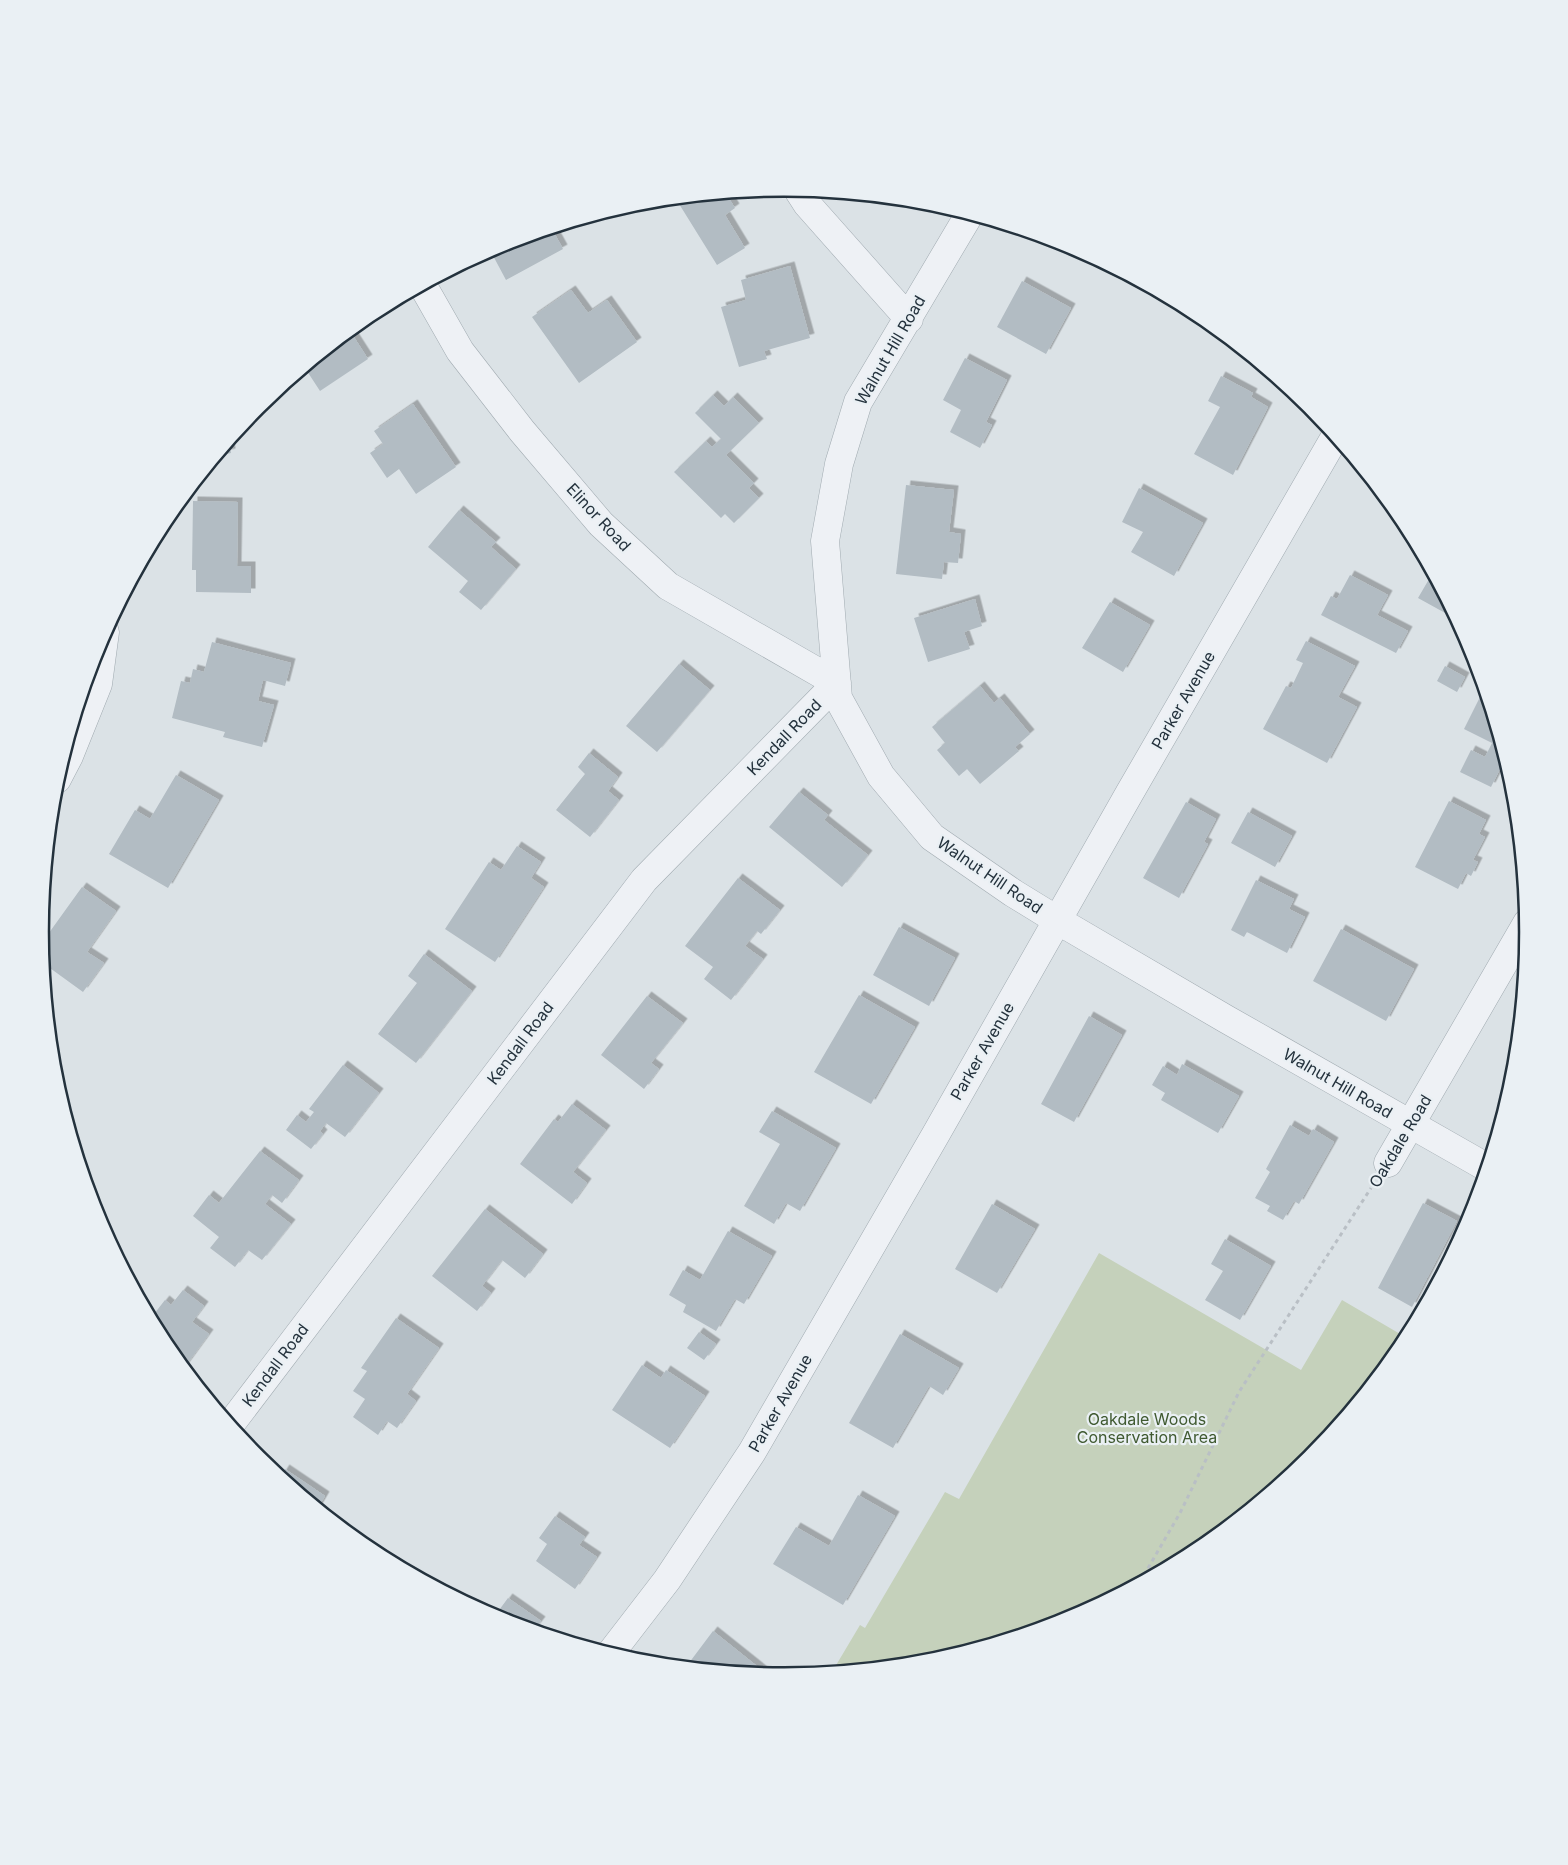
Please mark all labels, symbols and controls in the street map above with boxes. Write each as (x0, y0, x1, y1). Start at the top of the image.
street label: Walnut Hill Road (851, 292, 929, 408)
street label: Elinor Road (563, 479, 635, 555)
street label: Parker Avenue (1147, 647, 1219, 753)
street label: Kendall Road (743, 695, 825, 779)
street label: Walnut Hill Road (933, 832, 1047, 918)
street label: Kendall Road (482, 998, 558, 1088)
street label: Parker Avenue (946, 998, 1018, 1104)
street label: Walnut Hill Road (1280, 1044, 1396, 1122)
street label: Oakdale Road (1364, 1091, 1436, 1191)
street label: Kendall Road (237, 1320, 313, 1410)
street label: Parker Avenue (744, 1350, 816, 1456)
park label: Oakdale Woods Conservation Area (1077, 1409, 1217, 1447)

